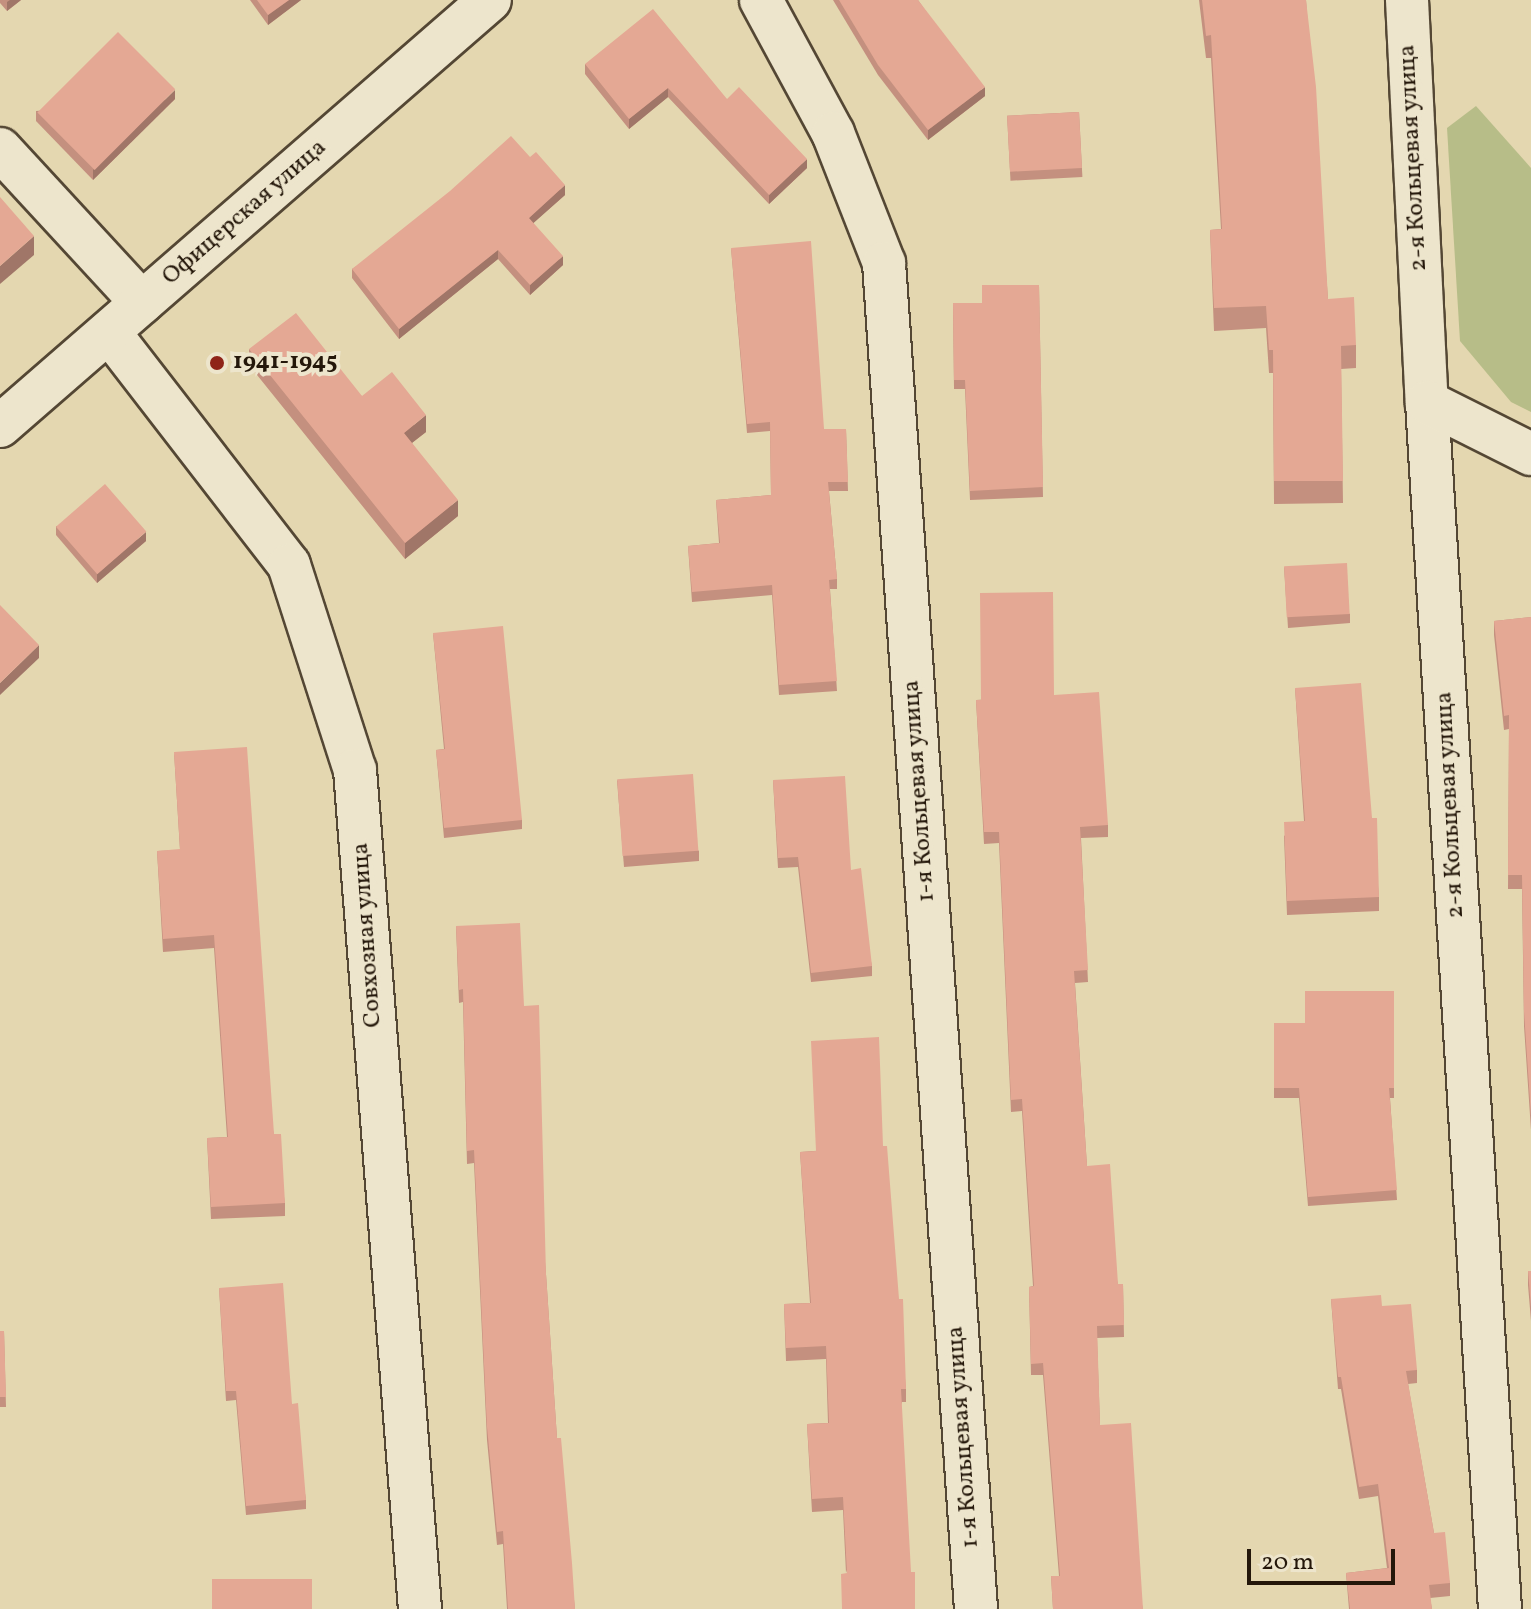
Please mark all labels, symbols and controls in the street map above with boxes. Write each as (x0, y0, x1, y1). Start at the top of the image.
street label: 2-я Кольцевая улица (1394, 44, 1434, 272)
street label: Офицерская улица (157, 134, 333, 292)
place label: 1941-1945 (233, 349, 338, 377)
marker: 1941-1945 (208, 354, 226, 372)
street label: 1-я Кольцевая улица (898, 679, 942, 903)
street label: 2-я Кольцевая улица (1431, 691, 1471, 919)
street label: Совхозная улица (347, 841, 389, 1029)
street label: 1-я Кольцевая улица (942, 1325, 986, 1549)
scale bar (1251, 1533, 1399, 1583)
text: 20 m (1261, 1546, 1314, 1580)

